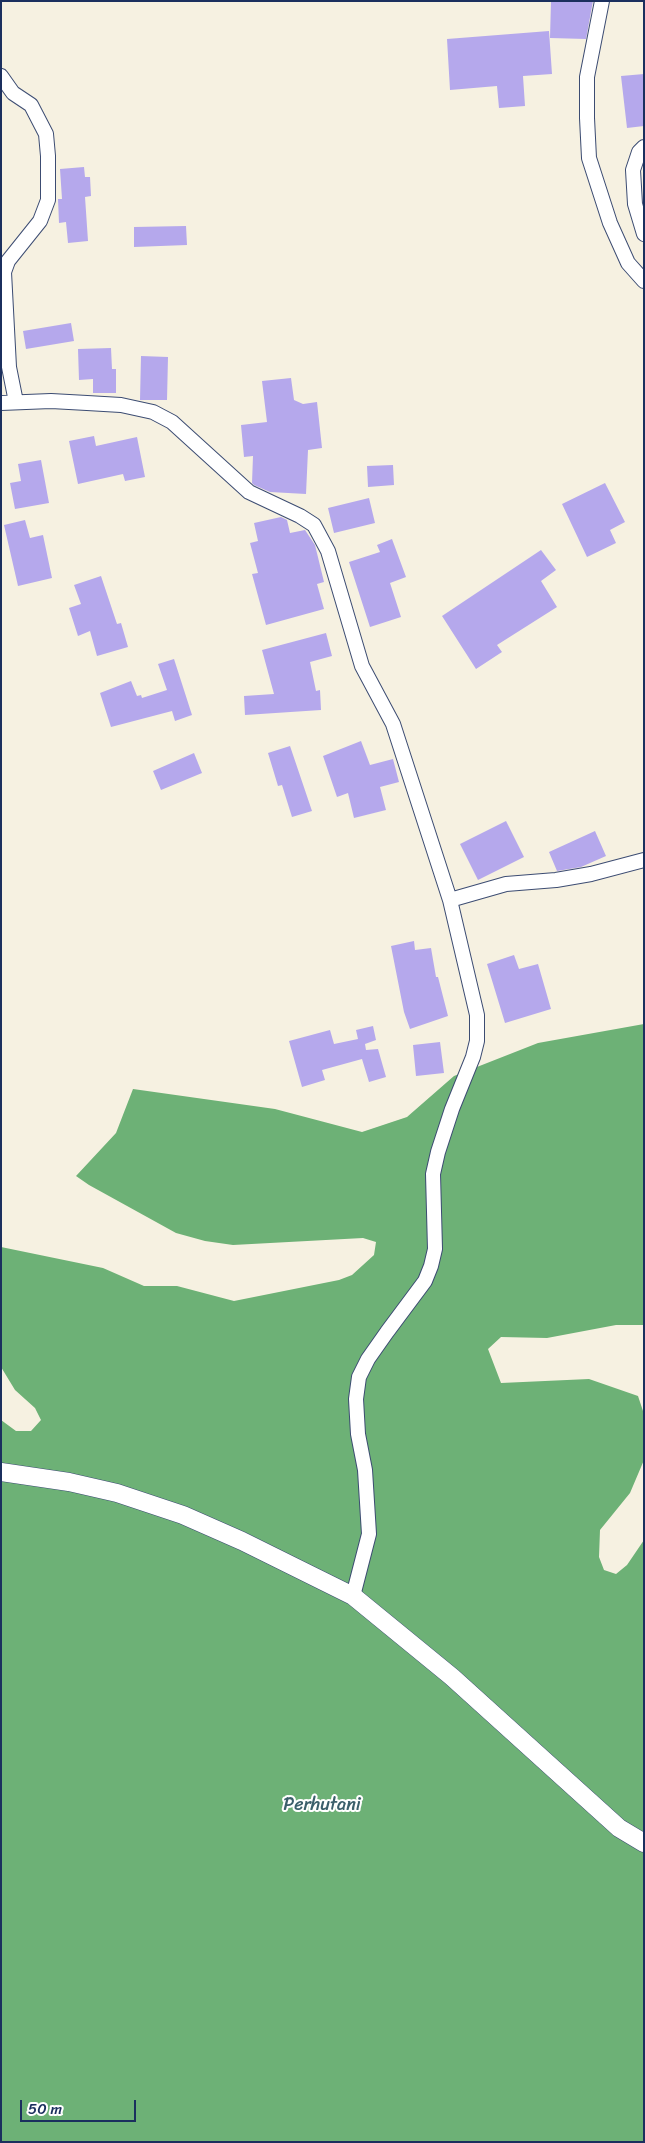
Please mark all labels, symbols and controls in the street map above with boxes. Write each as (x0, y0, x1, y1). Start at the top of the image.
park label: Perhutani (283, 1794, 361, 1816)
scale bar (22, 2090, 139, 2122)
text: 50 m (28, 2096, 62, 2122)

